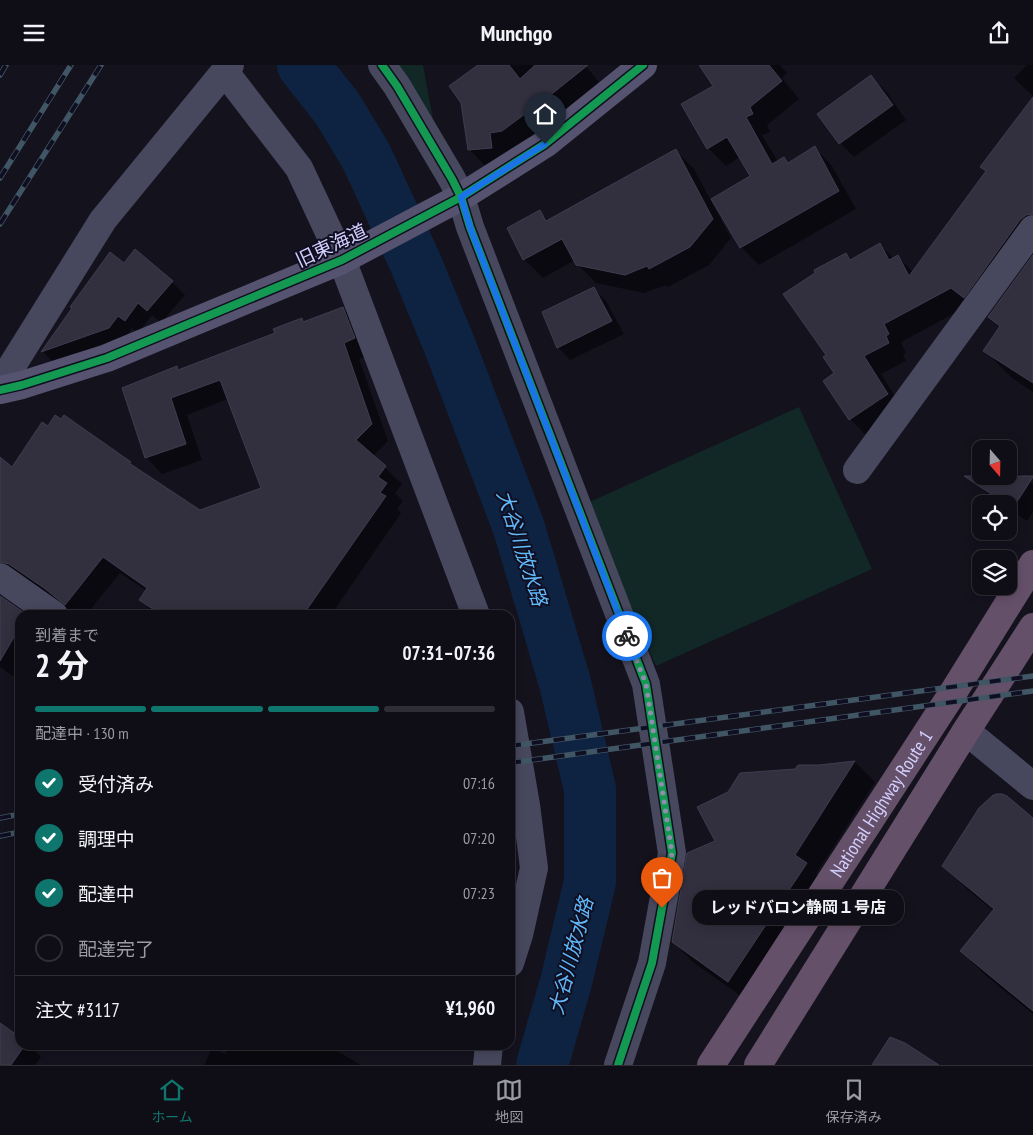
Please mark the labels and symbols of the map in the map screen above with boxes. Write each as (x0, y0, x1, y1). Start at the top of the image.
pin (524, 93, 566, 144)
street label: 旧東海道 (291, 218, 371, 272)
north arrow (972, 440, 1018, 485)
water label: 大谷川放水路 (491, 487, 554, 611)
courier (602, 611, 652, 661)
street label: National Highway Route 1 (824, 725, 938, 881)
pin (641, 857, 683, 908)
callout: レッドバロン静岡１号店 (692, 891, 904, 925)
water label: 大谷川放水路 (543, 893, 600, 1017)

